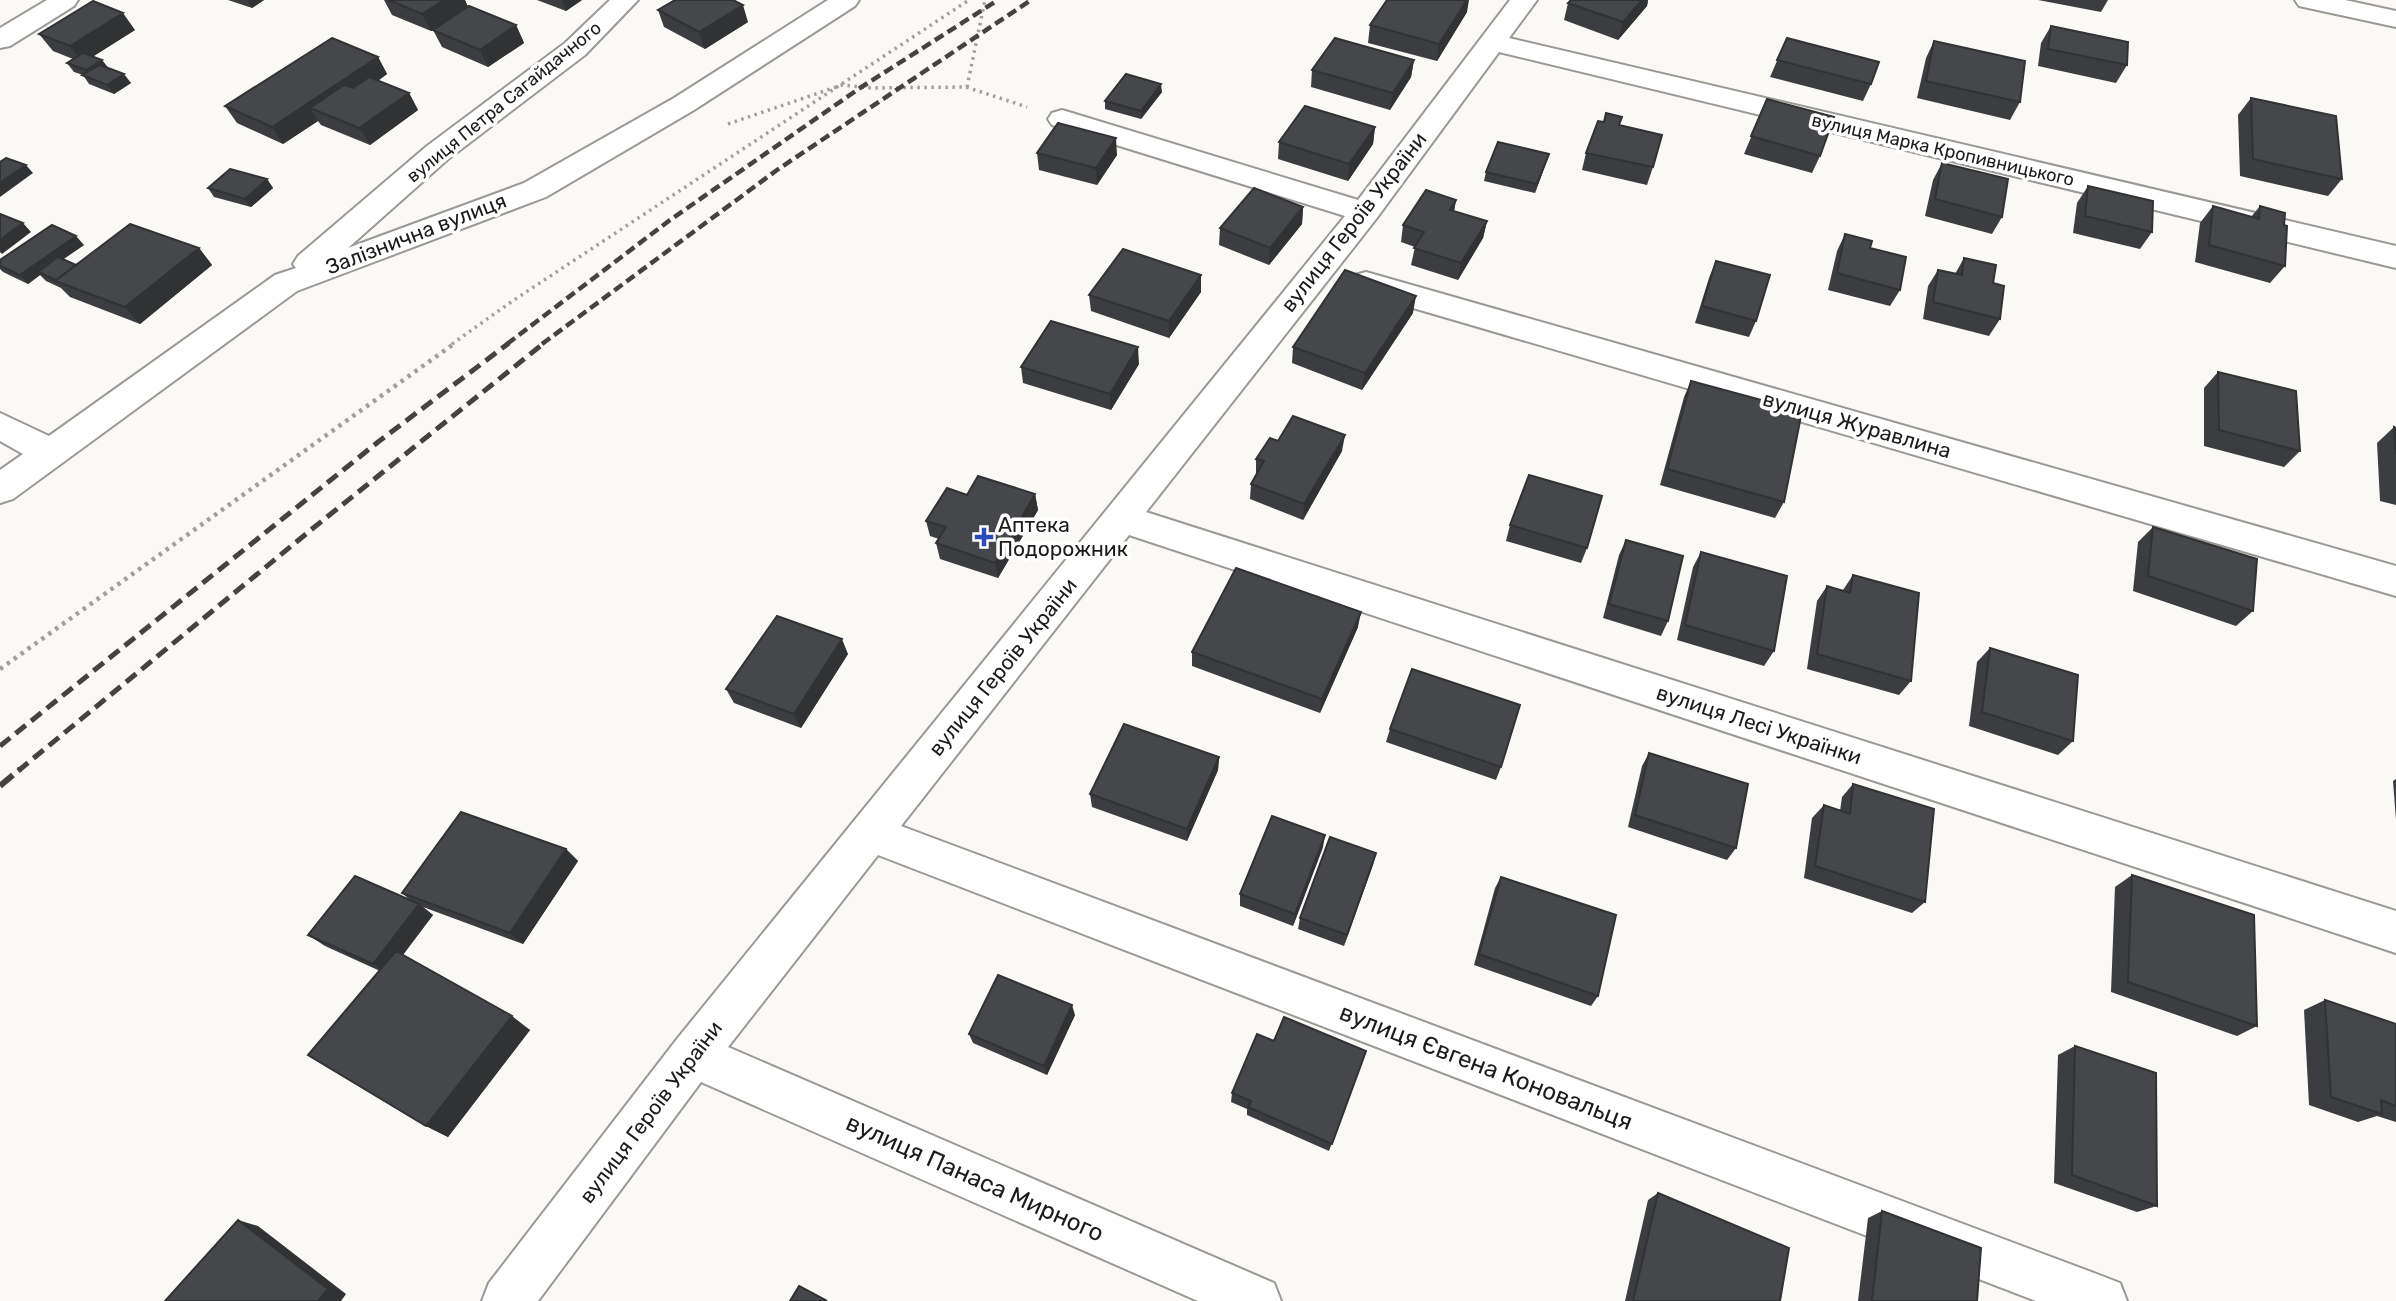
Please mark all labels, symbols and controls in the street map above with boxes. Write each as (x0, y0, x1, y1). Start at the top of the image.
street label: вулиця Петра Сагайдачного (402, 17, 606, 187)
street label: вулиця Марка Кропивницького (1810, 109, 2076, 191)
street label: вулиця Героїв України (1276, 127, 1432, 317)
street label: Залізнична вулиця (322, 188, 510, 279)
street label: вулиця Журавлина (1760, 386, 1954, 463)
place label: Аптека Подорожник (998, 512, 1128, 561)
marker: Аптека Подорожник (976, 529, 992, 545)
street label: вулиця Героїв України (923, 573, 1082, 761)
street label: вулиця Лесі Українки (1653, 680, 1865, 770)
street label: вулиця Євгена Коновальця (1335, 998, 1637, 1136)
street label: вулиця Героїв України (574, 1016, 727, 1208)
street label: вулиця Панаса Мирного (842, 1108, 1108, 1248)

